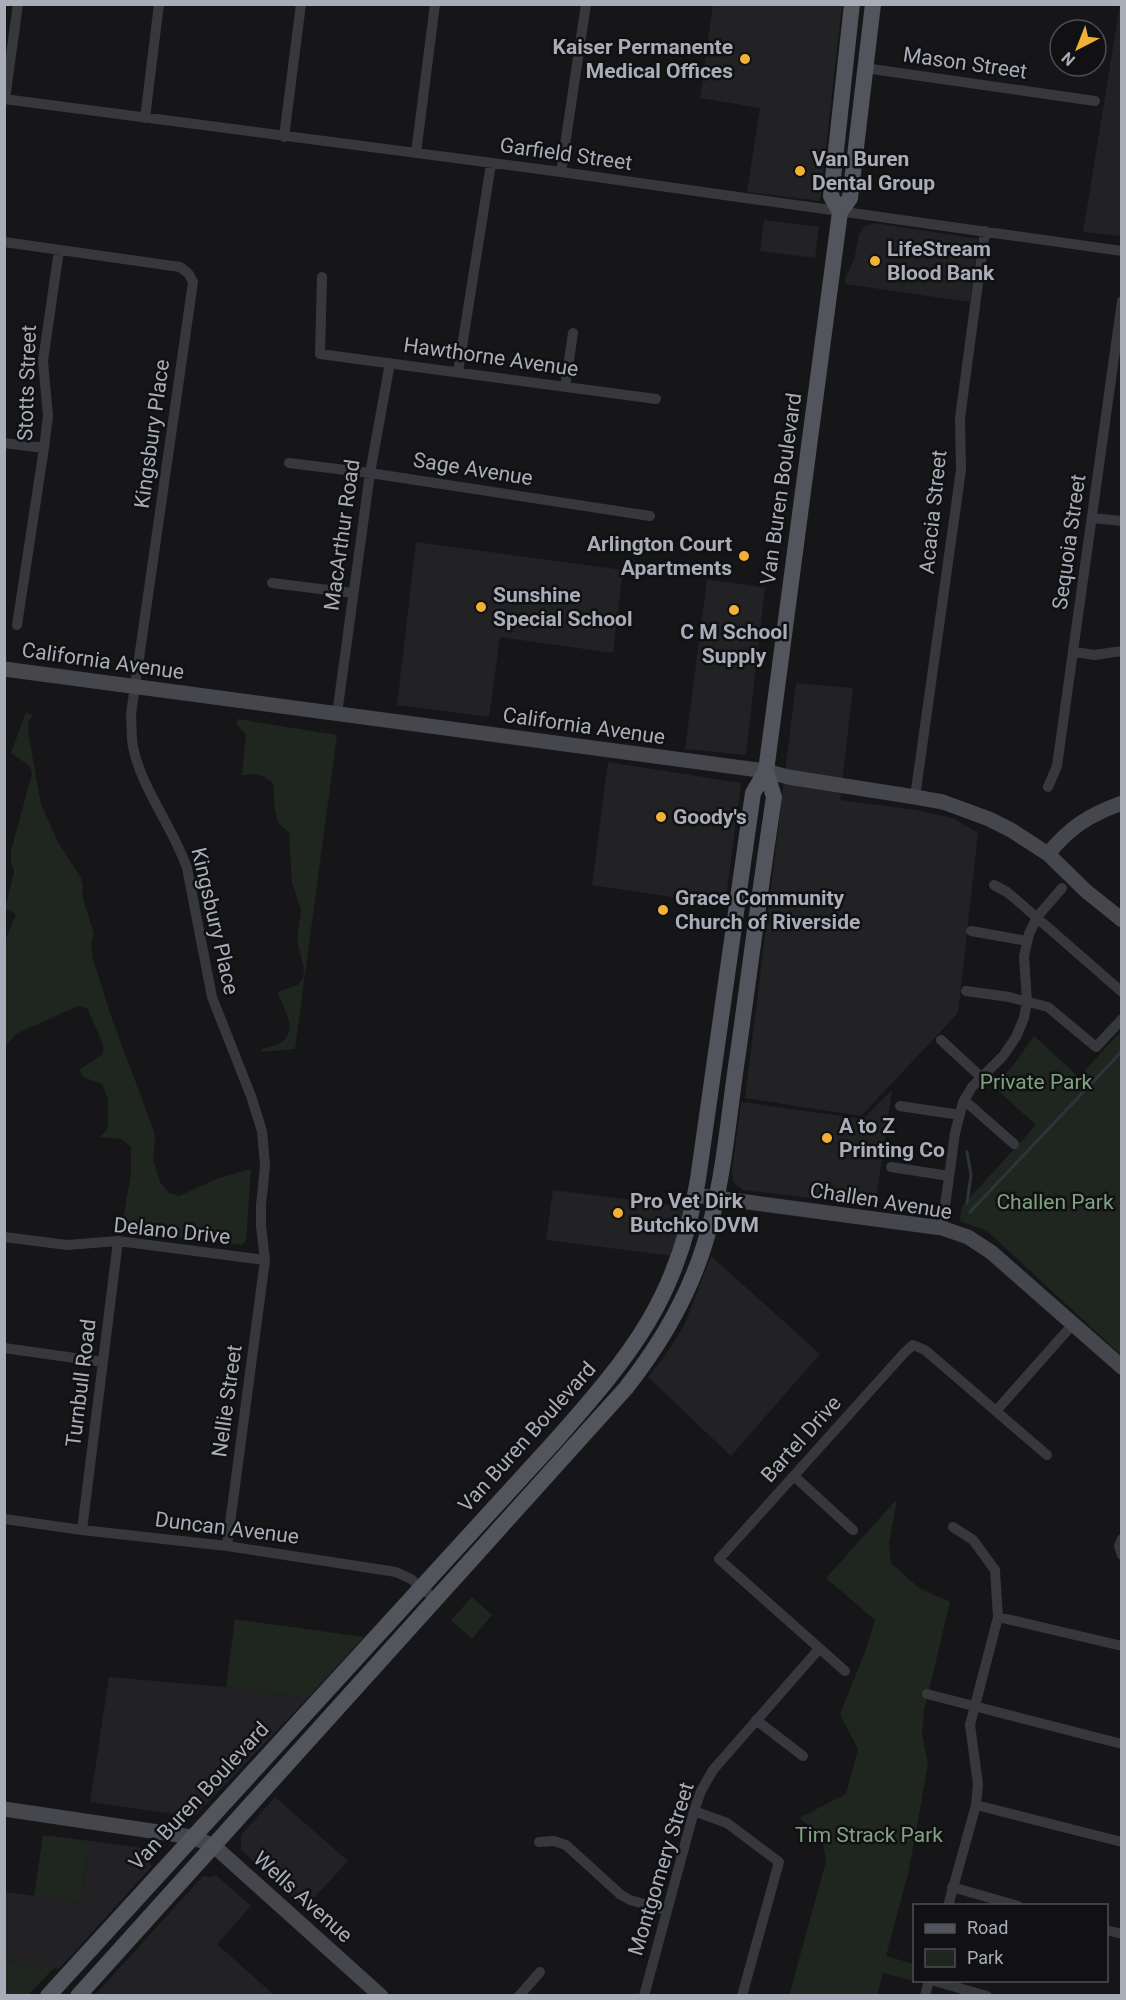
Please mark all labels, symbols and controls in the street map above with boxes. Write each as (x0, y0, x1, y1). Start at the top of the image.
north arrow (1048, 18, 1108, 78)
place label: Kaiser Permanente Medical Offices (553, 35, 733, 83)
street label: Mason Street (902, 42, 1029, 84)
text: N (1058, 48, 1079, 70)
marker: Kaiser Permanente Medical Offices (738, 52, 752, 66)
street label: Garfield Street (498, 133, 634, 175)
place label: Van Buren Dental Group (812, 147, 935, 195)
marker: Van Buren Dental Group (793, 164, 807, 178)
place label: LifeStream Blood Bank (887, 237, 995, 285)
marker: LifeStream Blood Bank (868, 254, 882, 268)
street label: Stotts Street (13, 324, 41, 442)
street label: Hawthorne Avenue (402, 333, 580, 381)
street label: Kingsbury Place (130, 358, 174, 510)
street label: Van Buren Boulevard (756, 391, 806, 587)
street label: Sage Avenue (412, 448, 534, 490)
street label: Acacia Street (915, 449, 951, 575)
street label: MacArthur Road (319, 458, 365, 612)
street label: Sequoia Street (1048, 473, 1090, 611)
place label: Arlington Court Apartments (587, 532, 732, 580)
marker: Arlington Court Apartments (737, 549, 751, 563)
place label: Sunshine Special School (493, 583, 633, 631)
marker: Sunshine Special School (474, 600, 488, 614)
marker: C M School Supply (727, 603, 741, 617)
place label: C M School Supply (680, 620, 788, 668)
street label: California Avenue (20, 638, 186, 684)
street label: California Avenue (501, 703, 667, 749)
place label: Goody's (673, 805, 747, 829)
marker: Goody's (654, 810, 668, 824)
street label: Kingsbury Place (186, 845, 244, 997)
place label: Grace Community Church of Riverside (675, 886, 860, 934)
marker: Grace Community Church of Riverside (656, 903, 670, 917)
park label: Private Park (980, 1070, 1093, 1094)
place label: A to Z Printing Co (839, 1114, 945, 1162)
marker: A to Z Printing Co (820, 1131, 834, 1145)
street label: Challen Avenue (808, 1178, 954, 1224)
place label: Pro Vet Dirk Butchko DVM (630, 1189, 759, 1237)
park label: Challen Park (996, 1190, 1114, 1214)
marker: Pro Vet Dirk Butchko DVM (611, 1206, 625, 1220)
street label: Delano Drive (112, 1213, 232, 1249)
street label: Turnbull Road (61, 1318, 101, 1448)
street label: Nellie Street (207, 1343, 247, 1459)
street label: Van Buren Boulevard (453, 1357, 601, 1517)
street label: Bartel Drive (756, 1391, 846, 1487)
street label: Duncan Avenue (154, 1507, 300, 1549)
street label: Van Buren Boulevard (124, 1717, 274, 1875)
street label: Montgomery Street (623, 1779, 699, 1959)
park label: Tim Strack Park (795, 1823, 943, 1847)
street label: Wells Avenue (249, 1846, 357, 1948)
legend (913, 1904, 1108, 1982)
text: Road (967, 1917, 1008, 1938)
text: Park (967, 1947, 1004, 1968)

